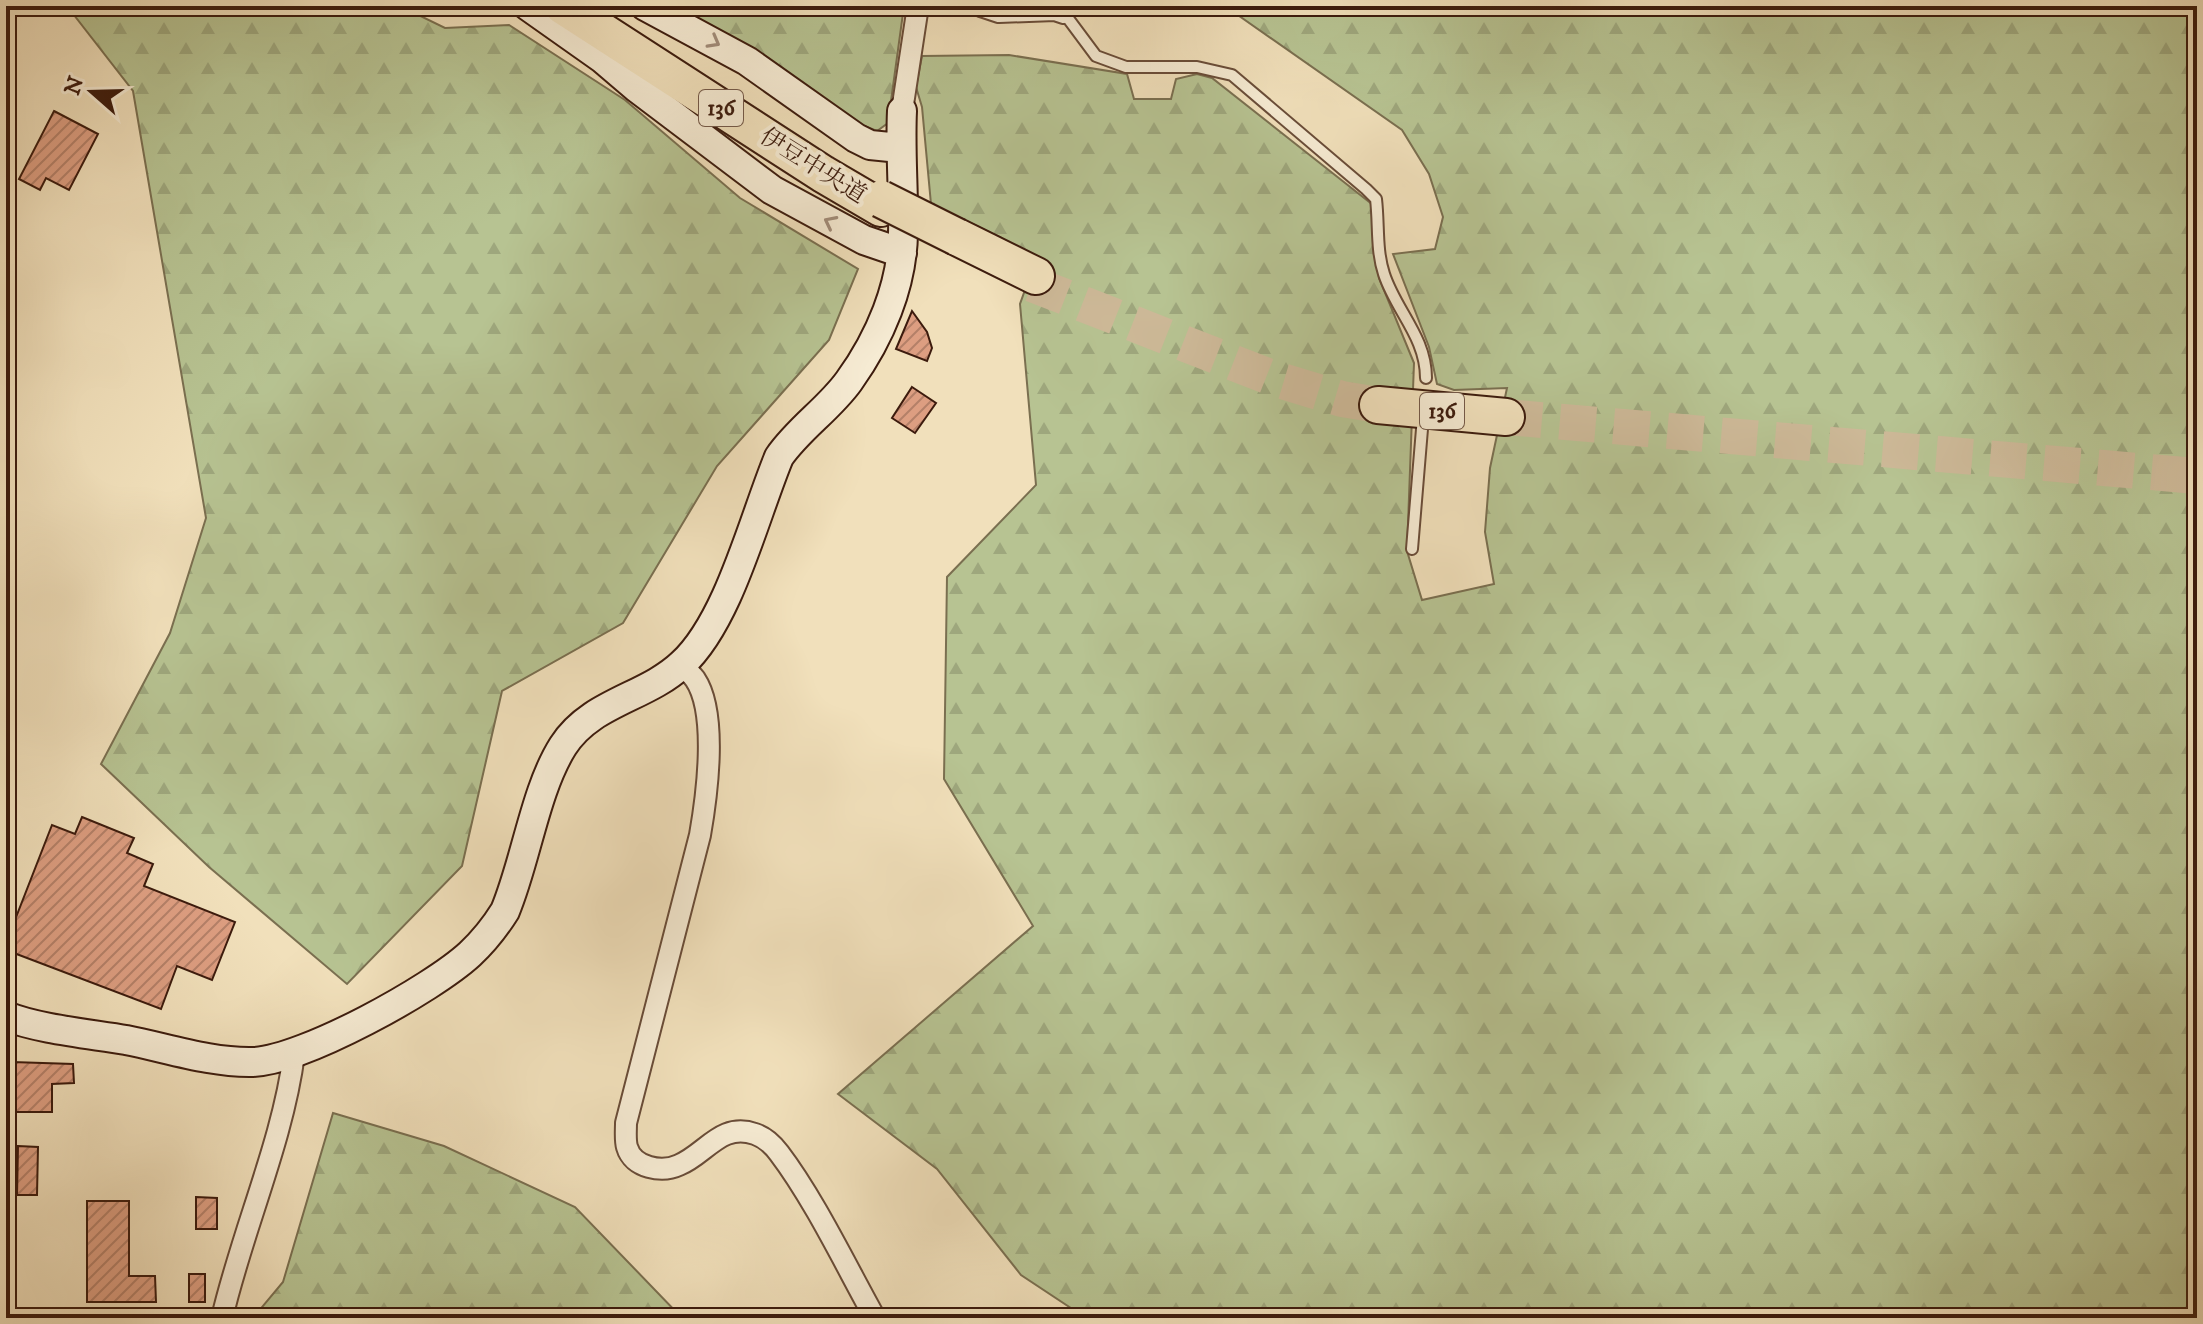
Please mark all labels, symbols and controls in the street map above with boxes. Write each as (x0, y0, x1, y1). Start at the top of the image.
one-way arrow (706, 33, 720, 48)
north arrow (52, 52, 132, 132)
text: N (59, 73, 90, 99)
road number: 136 (699, 90, 743, 126)
street label: 伊豆中央道 (754, 121, 872, 211)
one-way arrow (824, 217, 839, 232)
road number: 136 (1420, 393, 1464, 429)

